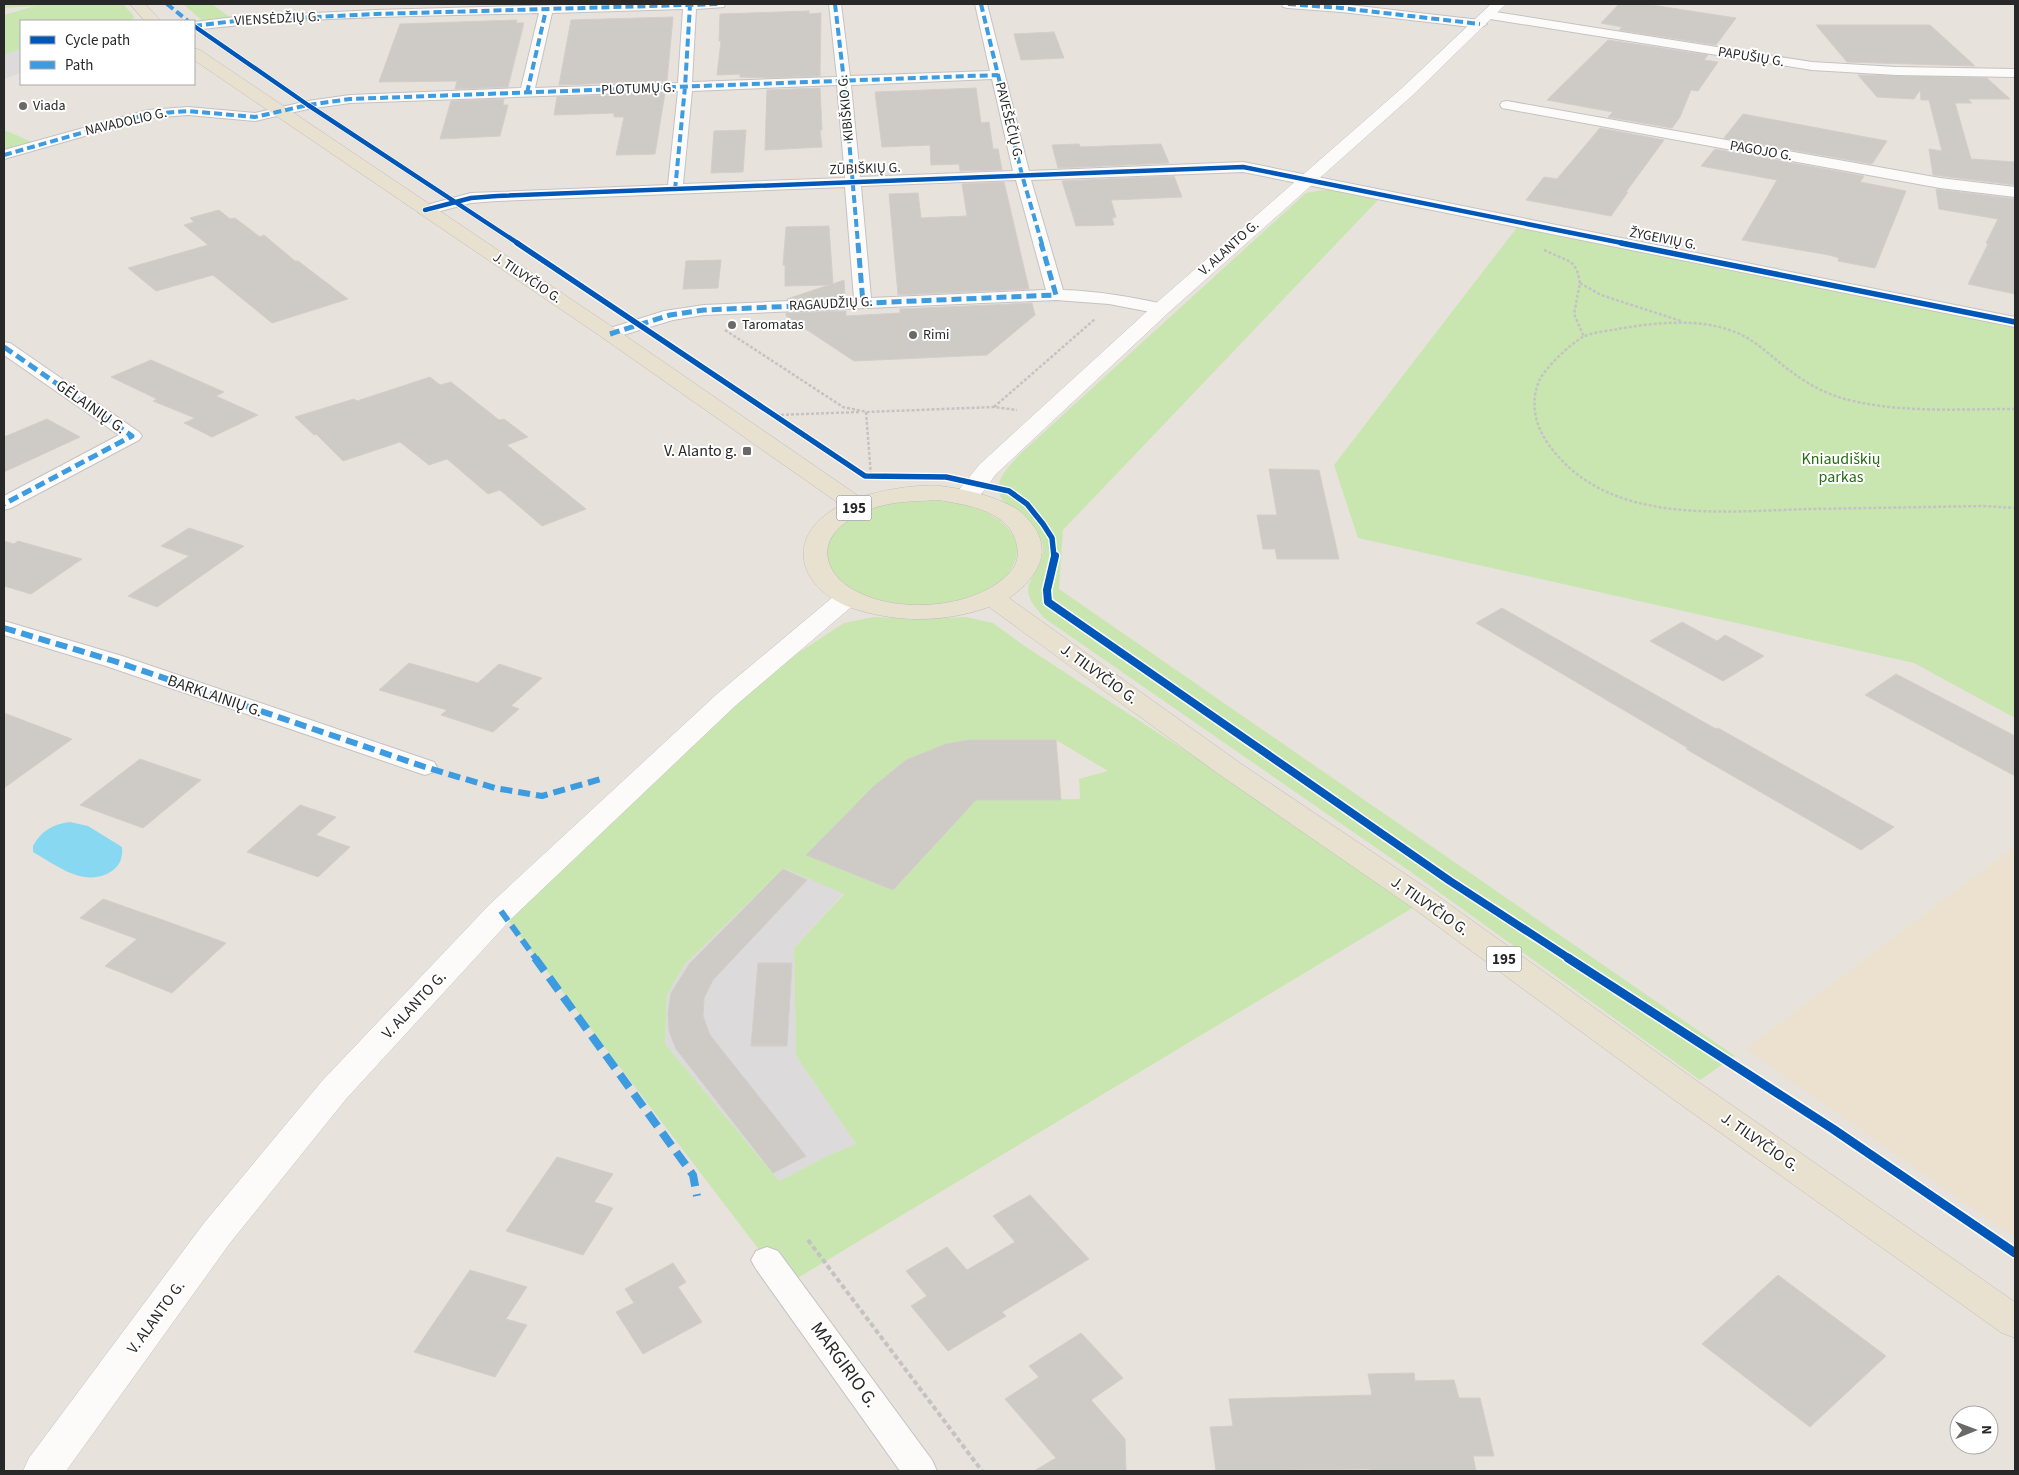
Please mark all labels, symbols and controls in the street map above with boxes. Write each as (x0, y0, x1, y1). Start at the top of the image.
street label: VIENSĖDŽIŲ G. (234, 7, 320, 31)
legend (20, 20, 195, 85)
text: Cycle path (65, 30, 130, 51)
street label: PAPUŠIŲ G. (1716, 42, 1786, 72)
text: Path (65, 55, 93, 76)
street label: KIBIŠKIO G. (833, 74, 859, 142)
street label: PLOTUMŲ G. (601, 78, 675, 100)
street label: PAVEŠEČIŲ G. (990, 80, 1028, 162)
place label: Viada (33, 96, 66, 116)
marker: Viada (17, 100, 29, 112)
street label: NAVADOLIO G. (83, 103, 169, 141)
street label: PAGOJO G. (1728, 136, 1794, 166)
street label: ZŪBIŠKIŲ G. (829, 158, 901, 180)
street label: V. ALANTO G. (1194, 215, 1264, 281)
street label: ŽYGEIVIŲ G. (1628, 223, 1698, 255)
street label: J. TILVYČIO G. (489, 248, 565, 308)
street label: RAGAUDŽIŲ G. (789, 292, 873, 316)
place label: Taromatas (742, 315, 804, 335)
marker: Taromatas (726, 319, 738, 331)
place label: Rimi (923, 325, 949, 345)
marker: Rimi (907, 329, 919, 341)
street label: GĖLAINIŲ G. (52, 375, 130, 439)
place label: V. Alanto g. (664, 440, 737, 462)
marker: V. Alanto g. (741, 445, 753, 457)
park label: Kniaudiškių parkas (1802, 448, 1881, 488)
road number: 195 (836, 496, 872, 520)
street label: J. TILVYČIO G. (1056, 639, 1142, 709)
street label: BARKLAINIŲ G. (165, 669, 265, 723)
street label: J. TILVYČIO G. (1387, 871, 1473, 941)
road number: 195 (1486, 946, 1522, 972)
street label: V. ALANTO G. (377, 966, 451, 1044)
street label: J. TILVYČIO G. (1717, 1107, 1803, 1177)
street label: V. ALANTO G. (122, 1276, 190, 1358)
street label: MARGIRIO G. (804, 1316, 884, 1414)
north arrow (1949, 1405, 1999, 1455)
text: N (1976, 1425, 1996, 1435)

